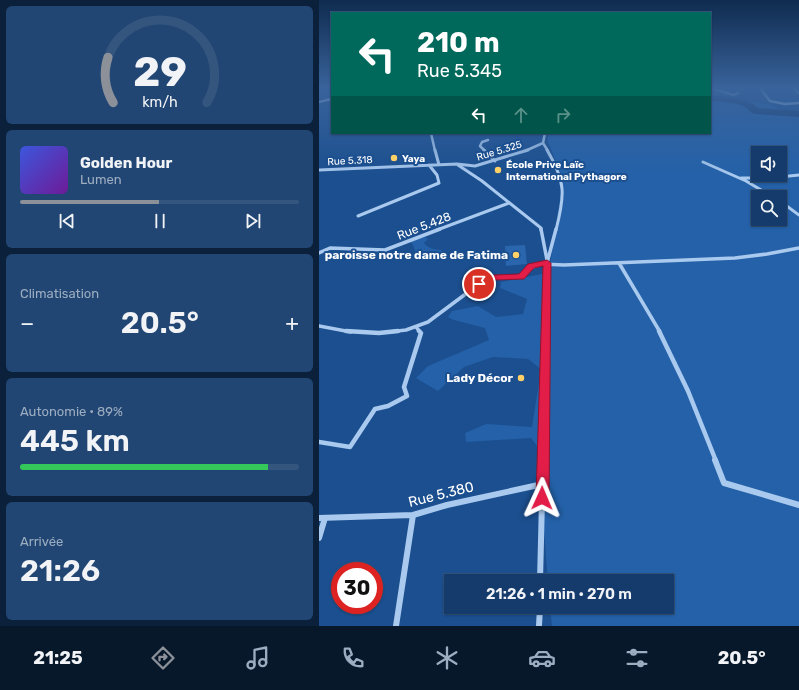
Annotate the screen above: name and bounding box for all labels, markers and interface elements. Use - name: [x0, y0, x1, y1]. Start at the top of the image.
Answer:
- text: 210 m: [417, 26, 500, 59]
- icon: left: [351, 28, 403, 80]
- text: 29: [133, 47, 186, 96]
- text: Rue 5.345: [417, 60, 502, 82]
- text: km/h: [142, 94, 177, 111]
- icon: left: [468, 104, 490, 126]
- icon: ahead: [510, 104, 532, 126]
- icon: right: [552, 104, 574, 126]
- street label: Rue 5.325: [475, 138, 523, 164]
- map controls: [751, 146, 787, 226]
- button: sound: [751, 146, 787, 182]
- marker: Yaya: [389, 153, 399, 163]
- place label: Yaya: [402, 153, 425, 165]
- text: Golden Hour: [80, 154, 172, 172]
- street label: Rue 5.318: [327, 154, 373, 168]
- place label: École Prive Laïc International Pythagore: [506, 159, 627, 183]
- marker: École Prive Laïc International Pythagore: [493, 165, 503, 175]
- text: Lumen: [80, 172, 122, 187]
- button: search: [751, 190, 787, 226]
- street label: Rue 5.428: [395, 209, 453, 243]
- icon: previous: [56, 210, 78, 232]
- icon: pause: [149, 210, 171, 232]
- icon: next: [242, 210, 264, 232]
- place label: paroisse notre dame de Fatima: [325, 248, 508, 262]
- marker: paroisse notre dame de Fatima: [511, 250, 521, 260]
- pin: [462, 267, 496, 301]
- icon: arrive: [468, 273, 490, 295]
- text: Climatisation: [20, 286, 99, 301]
- text: 20.5°: [121, 305, 199, 341]
- text: −: [20, 310, 34, 337]
- text: +: [285, 310, 299, 337]
- place label: Lady Décor: [446, 371, 514, 385]
- marker: Lady Décor: [516, 373, 526, 383]
- text: Autonomie · 89%: [20, 404, 123, 419]
- text: 445 km: [20, 423, 130, 459]
- position arrow: [521, 477, 563, 519]
- street label: Rue 5.380: [407, 478, 476, 511]
- text: Arrivée: [20, 534, 63, 549]
- text: 21:26: [20, 553, 100, 589]
- speed limit sign: 30: [331, 562, 383, 614]
- text: 21:26 · 1 min · 270 m: [486, 585, 632, 603]
- icon: directions: [149, 644, 177, 672]
- icon: music: [244, 644, 272, 672]
- icon: phone: [339, 644, 367, 672]
- icon: climate: [433, 644, 461, 672]
- icon: car: [528, 644, 556, 672]
- icon: filters: [623, 644, 651, 672]
- text: 21:25: [33, 647, 83, 669]
- text: 20.5°: [718, 647, 766, 669]

